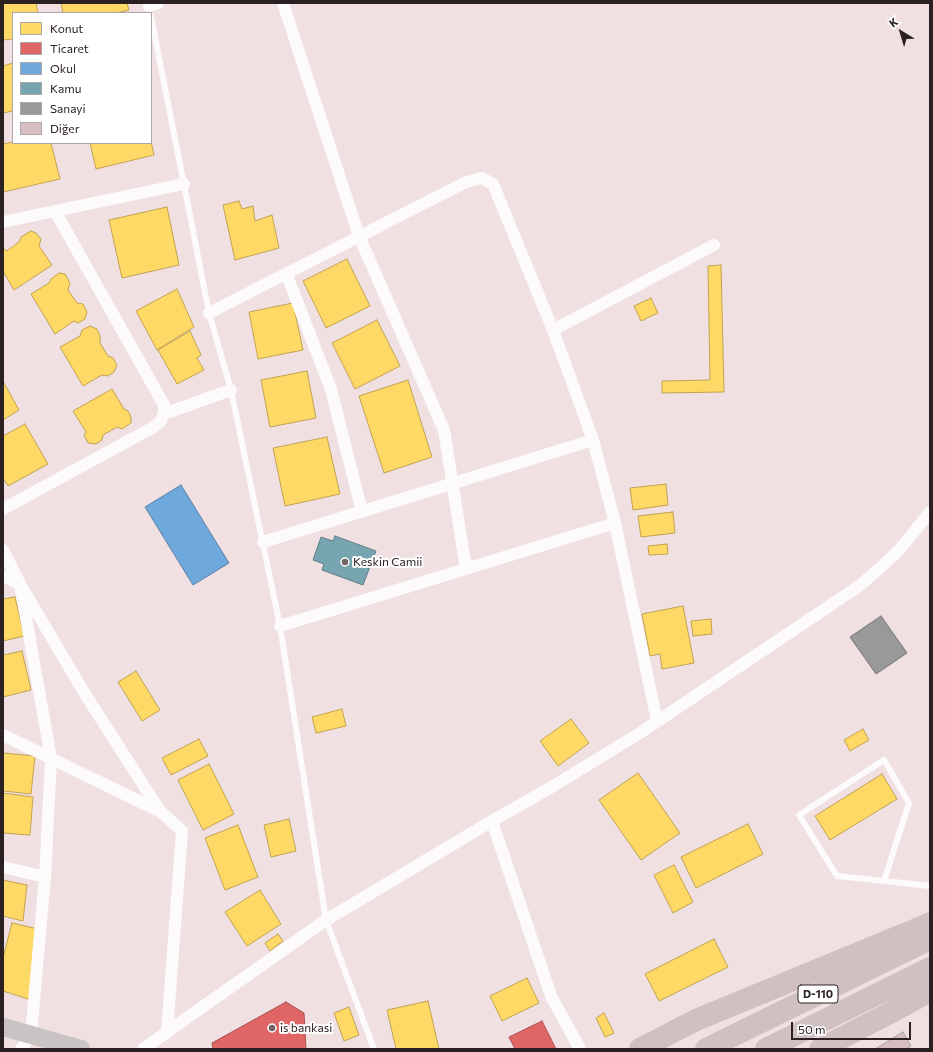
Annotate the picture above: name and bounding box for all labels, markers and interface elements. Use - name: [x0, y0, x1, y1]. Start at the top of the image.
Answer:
- legend: [12, 12, 152, 144]
- north arrow: [881, 12, 921, 52]
- text: K: [886, 15, 900, 30]
- text: Konut: [50, 21, 83, 35]
- text: Ticaret: [50, 41, 89, 55]
- text: Okul: [50, 61, 76, 75]
- text: Kamu: [50, 81, 82, 95]
- text: Sanayi: [50, 101, 86, 115]
- text: Diğer: [50, 121, 79, 135]
- place label: Keskin Camii: [353, 555, 422, 569]
- marker: Keskin Camii: [340, 557, 350, 567]
- road number: D-110: [798, 985, 838, 1003]
- scale bar: [793, 1014, 913, 1040]
- place label: is bankasi: [280, 1021, 332, 1035]
- text: 50 m: [798, 1022, 826, 1036]
- marker: is bankasi: [267, 1023, 277, 1033]

